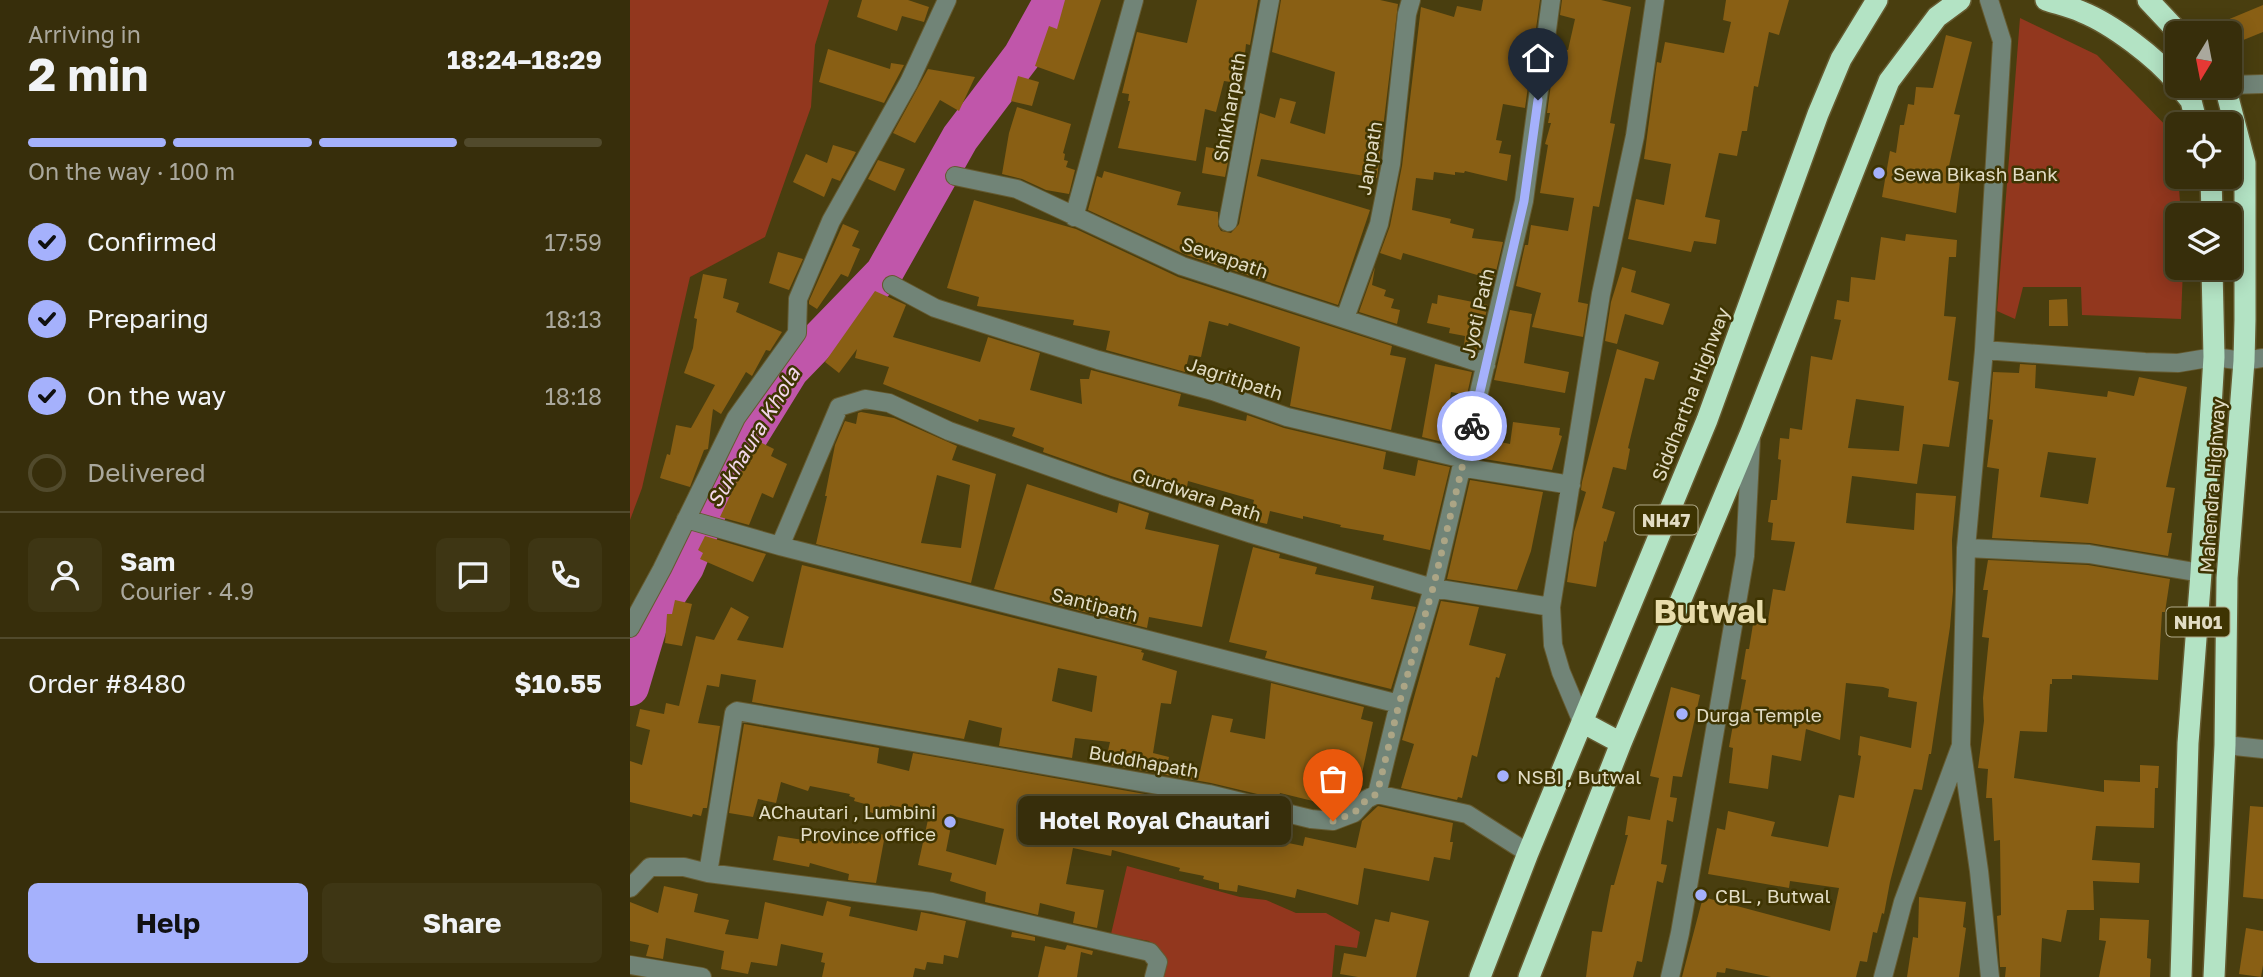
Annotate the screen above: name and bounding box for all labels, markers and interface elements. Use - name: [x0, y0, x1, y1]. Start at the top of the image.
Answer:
- text: Arriving in: [28, 20, 141, 48]
- north arrow: [2165, 21, 2242, 98]
- map controls: [2165, 21, 2242, 280]
- pin: [1508, 28, 1568, 100]
- icon: home: [1519, 39, 1557, 77]
- text: 18:24–18:29: [447, 44, 602, 75]
- text: 2 min: [28, 46, 148, 101]
- street label: Shikharpath: [1208, 50, 1250, 164]
- button: locate: [2165, 112, 2242, 189]
- street label: Janpath: [1352, 119, 1386, 197]
- text: On the way · 100 m: [28, 157, 235, 185]
- place label: Sewa Bikash Bank: [1893, 162, 2058, 185]
- marker: Sewa Bikash Bank: [1871, 165, 1887, 181]
- button: layers: [2165, 203, 2242, 280]
- icon: check: [28, 223, 66, 261]
- text: Confirmed: [87, 226, 217, 257]
- text: 17:59: [545, 228, 602, 256]
- street label: Sewapath: [1179, 231, 1271, 283]
- street label: Jyoti Path: [1455, 266, 1499, 360]
- icon: check: [28, 300, 66, 338]
- text: Preparing: [87, 303, 209, 334]
- street label: Siddhartha Highway: [1646, 304, 1734, 484]
- text: 18:13: [545, 305, 602, 333]
- street label: Jagritipath: [1184, 352, 1286, 404]
- water label: Sukhaura Khola: [701, 361, 806, 512]
- icon: check: [28, 377, 66, 415]
- text: On the way: [87, 380, 226, 411]
- text: 18:18: [545, 382, 602, 410]
- courier: [1437, 391, 1507, 461]
- street label: Mahendra Highway: [2194, 398, 2230, 574]
- icon: bike: [1453, 407, 1491, 445]
- text: Delivered: [87, 457, 206, 488]
- street label: Gurdwara Path: [1130, 462, 1264, 526]
- road number: NH47: [1634, 506, 1698, 534]
- button: person: [28, 538, 102, 612]
- button: chat: [436, 538, 510, 612]
- button: phone: [528, 538, 602, 612]
- text: Sam: [120, 546, 175, 577]
- text: Courier · 4.9: [120, 577, 254, 605]
- street label: Santipath: [1049, 582, 1141, 626]
- district label: Butwal: [1653, 591, 1767, 630]
- road number: NH01: [2166, 608, 2230, 636]
- text: Order #8480: [28, 668, 186, 699]
- text: $10.55: [514, 668, 602, 699]
- place label: Durga Temple: [1696, 703, 1822, 726]
- marker: Durga Temple: [1674, 706, 1690, 722]
- street label: Buddhapath: [1087, 740, 1201, 782]
- pin: [1303, 749, 1363, 821]
- icon: bag: [1314, 760, 1352, 798]
- place label: NSBI , Butwal: [1517, 765, 1641, 788]
- marker: NSBI , Butwal: [1495, 768, 1511, 784]
- callout: Hotel Royal Chautari: [1018, 796, 1291, 846]
- place label: AChautari , Lumbini Province office: [758, 800, 936, 845]
- text: Hotel Royal Chautari: [1039, 806, 1270, 834]
- marker: AChautari , Lumbini Province office: [942, 814, 958, 830]
- button: Help: [28, 883, 308, 963]
- button: Share: [322, 883, 602, 963]
- place label: CBL , Butwal: [1715, 884, 1831, 907]
- marker: CBL , Butwal: [1693, 887, 1709, 903]

